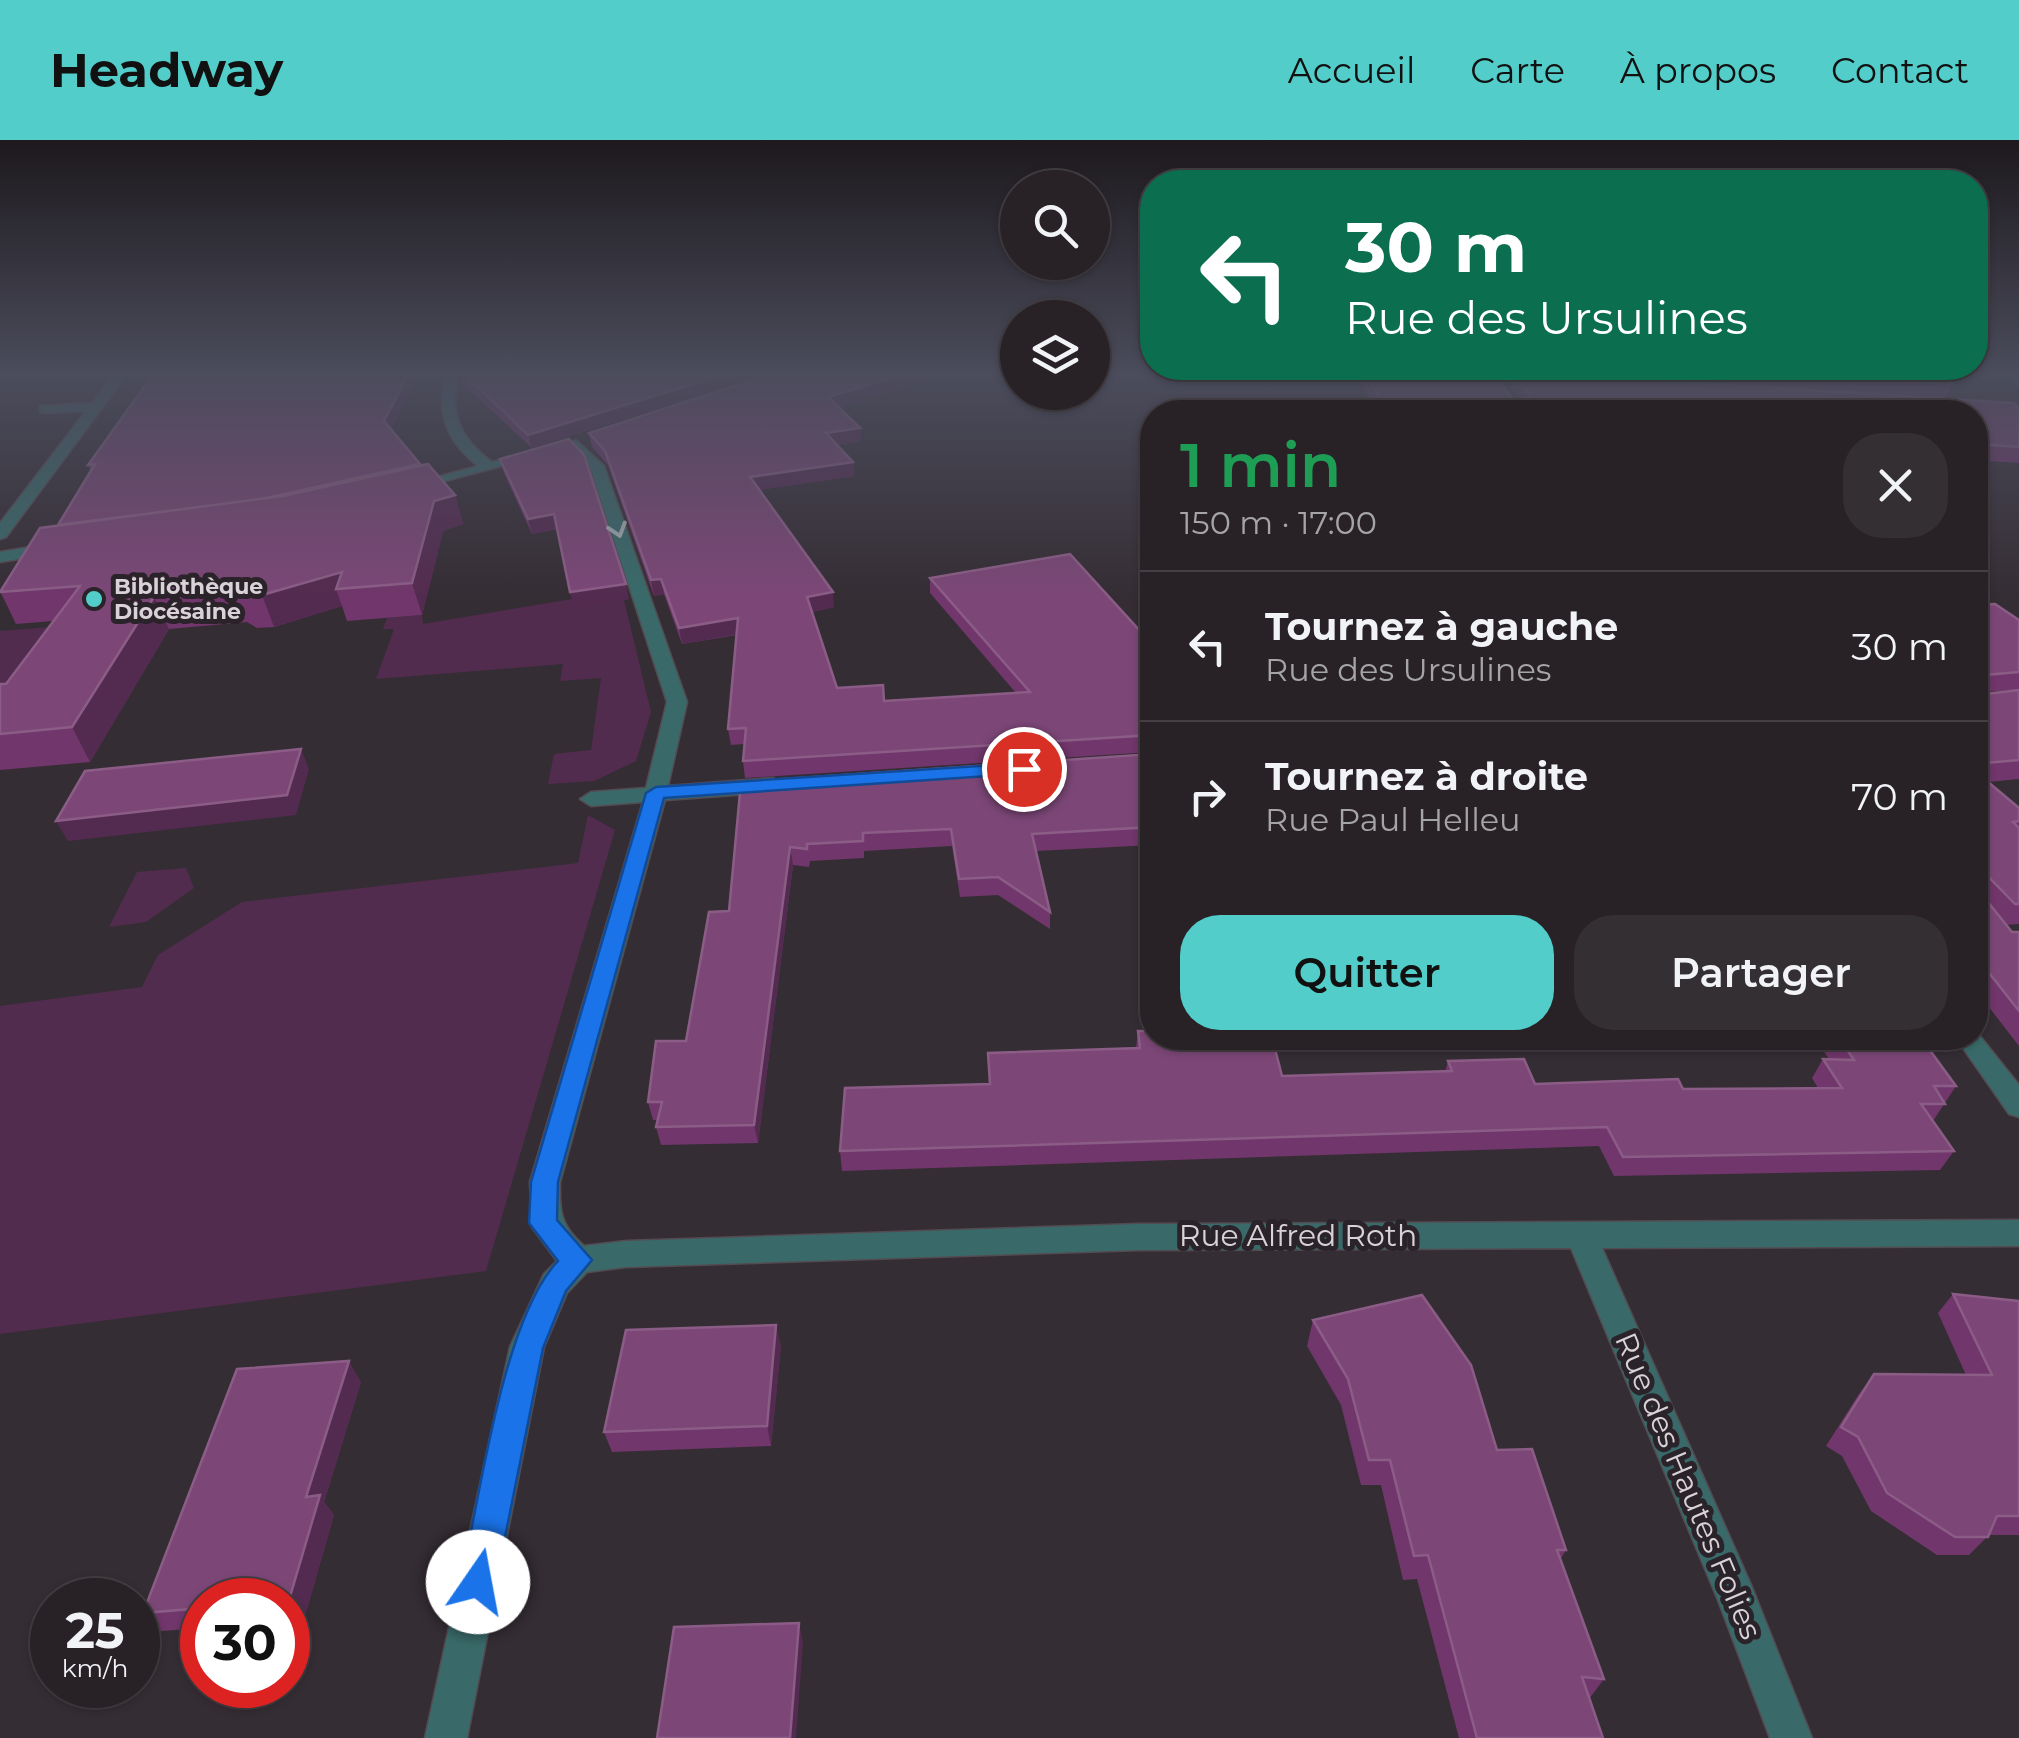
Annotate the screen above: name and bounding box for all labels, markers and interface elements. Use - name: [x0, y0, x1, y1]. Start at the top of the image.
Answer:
- text: Headway: [50, 41, 283, 99]
- text: Accueil: [1288, 49, 1415, 92]
- text: Carte: [1470, 49, 1565, 92]
- text: À propos: [1620, 49, 1776, 92]
- text: Contact: [1831, 49, 1969, 92]
- map controls: [1000, 170, 1110, 410]
- button: search: [1000, 170, 1110, 280]
- text: 30 m: [1345, 204, 1527, 290]
- icon: left: [1180, 210, 1310, 340]
- text: Rue des Ursulines: [1345, 290, 1748, 345]
- button: layers: [1000, 300, 1110, 410]
- text: 1 min: [1180, 429, 1341, 502]
- button: close: [1843, 433, 1948, 538]
- text: 150 m · 17:00: [1180, 503, 1377, 542]
- one-way arrow: [607, 520, 627, 537]
- place label: Bibliothèque Diocésaine: [114, 573, 263, 625]
- marker: Bibliothèque Diocésaine: [83, 588, 105, 610]
- text: Tournez à gauche: [1265, 603, 1618, 650]
- icon: left: [1180, 619, 1235, 674]
- text: 30 m: [1851, 623, 1948, 670]
- text: Rue des Ursulines: [1265, 650, 1551, 689]
- pin: [982, 727, 1067, 812]
- icon: arrive: [997, 742, 1052, 797]
- text: Tournez à droite: [1265, 753, 1588, 800]
- icon: right: [1180, 769, 1235, 824]
- text: 70 m: [1851, 773, 1948, 820]
- text: Rue Paul Helleu: [1265, 800, 1521, 839]
- button: Quitter: [1180, 915, 1554, 1030]
- button: Partager: [1574, 915, 1948, 1030]
- street label: Rue Alfred Roth: [1179, 1217, 1417, 1254]
- street label: Rue des Hautes Folies: [1607, 1327, 1770, 1645]
- position arrow: [426, 1530, 530, 1634]
- speed limit sign: 30: [180, 1578, 310, 1708]
- text: 25: [65, 1600, 125, 1661]
- text: km/h: [62, 1653, 128, 1683]

